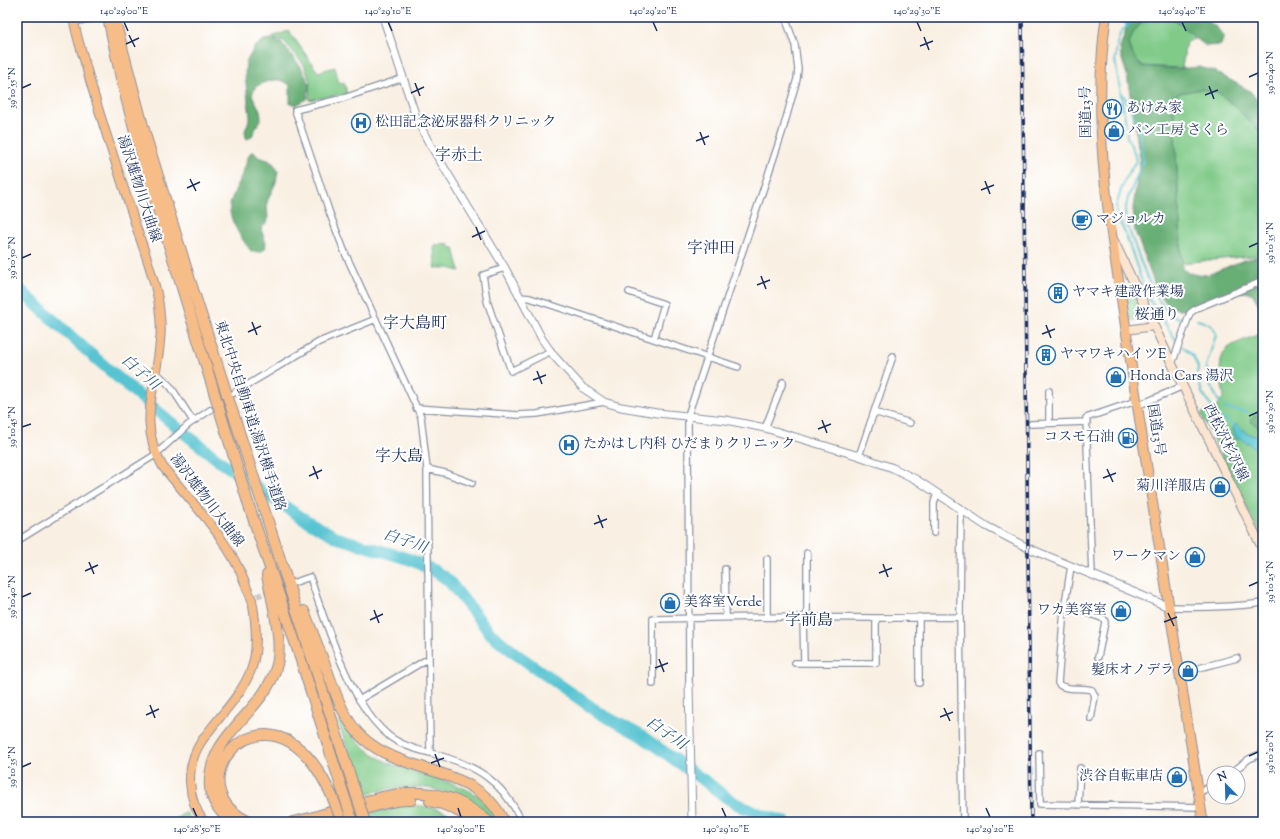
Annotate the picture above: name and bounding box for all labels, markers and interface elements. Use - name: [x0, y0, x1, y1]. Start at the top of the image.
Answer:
- text: 140°29'00"E: [100, 4, 148, 19]
- text: 140°29'10"E: [365, 4, 411, 19]
- text: 140°29'20"E: [629, 4, 677, 19]
- text: 140°29'30"E: [893, 4, 941, 19]
- text: 140°29'40"E: [1158, 4, 1206, 19]
- text: 39°10'40"N: [1263, 51, 1278, 95]
- text: 39°10'55"N: [5, 67, 20, 109]
- street label: 国道13号: [1077, 86, 1097, 138]
- restaurant icon: あけみ家: [1101, 98, 1123, 120]
- place label: あけみ家: [1126, 99, 1182, 119]
- hospital icon: 松田記念泌尿器科クリニック: [350, 112, 372, 134]
- place label: 松田記念泌尿器科クリニック: [375, 113, 556, 133]
- shop icon: パン工房 さくら: [1103, 120, 1125, 142]
- place label: パン工房 さくら: [1128, 121, 1229, 141]
- street label: 湯沢雄物川大曲線: [111, 133, 165, 245]
- district label: 字赤土: [435, 145, 483, 168]
- cafe icon: マジョルカ: [1071, 209, 1093, 231]
- place label: マジョルカ: [1096, 210, 1166, 230]
- text: 39°10'35"N: [1263, 222, 1278, 264]
- text: 39°10'50"N: [5, 237, 20, 279]
- district label: 字沖田: [687, 238, 735, 261]
- building icon: ヤマキ建設作業場: [1047, 282, 1069, 304]
- place label: ヤマキ建設作業場: [1072, 283, 1184, 303]
- district label: 桜通り: [1134, 305, 1180, 326]
- district label: 字大島町: [383, 313, 447, 336]
- street label: 東北中央自動車道;湯沢横手道路: [209, 318, 289, 514]
- building icon: ヤマワキハイツE: [1035, 344, 1057, 366]
- place label: ヤマワキハイツE: [1060, 345, 1167, 365]
- water label: 白子川: [116, 350, 165, 397]
- shop icon: Honda Cars 湯沢: [1105, 366, 1127, 388]
- place label: Honda Cars 湯沢: [1130, 367, 1233, 387]
- text: 39°10'30"N: [1263, 390, 1278, 434]
- street label: 西松沢杉沢線: [1198, 401, 1252, 485]
- street label: 国道13号: [1141, 403, 1169, 457]
- text: 39°10'45"N: [5, 406, 20, 448]
- fuel station icon: コスモ石油: [1117, 427, 1139, 449]
- place label: コスモ石油: [1044, 428, 1114, 448]
- hospital icon: たかはし内科 ひだまりクリニック: [558, 434, 580, 456]
- place label: たかはし内科 ひだまりクリニック: [583, 435, 795, 455]
- district label: 字大島: [375, 446, 423, 469]
- street label: 湯沢雄物川大曲線: [164, 450, 248, 552]
- shop icon: 菊川洋服店: [1209, 476, 1231, 498]
- place label: 菊川洋服店: [1136, 477, 1206, 497]
- water label: 白子川: [380, 525, 432, 560]
- shop icon: ワークマン: [1184, 546, 1206, 568]
- place label: ワークマン: [1111, 547, 1181, 567]
- text: 39°10'25"N: [1263, 561, 1278, 603]
- text: 39°10'40"N: [5, 575, 20, 619]
- shop icon: 美容室Verde: [659, 592, 681, 614]
- place label: 美容室Verde: [684, 593, 762, 613]
- shop icon: ワカ美容室: [1110, 600, 1132, 622]
- place label: ワカ美容室: [1037, 601, 1107, 621]
- district label: 字前島: [785, 610, 833, 633]
- shop icon: 髪床オノデラ: [1177, 660, 1199, 682]
- place label: 髪床オノデラ: [1091, 661, 1174, 681]
- water label: 白子川: [642, 712, 692, 757]
- text: 39°10'20"N: [1263, 730, 1278, 774]
- text: 39°10'35"N: [5, 746, 20, 788]
- north arrow: [1206, 765, 1246, 805]
- shop icon: 渋谷自転車店: [1166, 766, 1188, 788]
- place label: 渋谷自転車店: [1079, 767, 1163, 787]
- text: N: [1214, 768, 1230, 786]
- text: 140°28'50"E: [174, 822, 221, 837]
- text: 140°29'00"E: [437, 822, 485, 837]
- text: 140°29'10"E: [703, 822, 749, 837]
- text: 140°29'20"E: [966, 822, 1014, 837]

